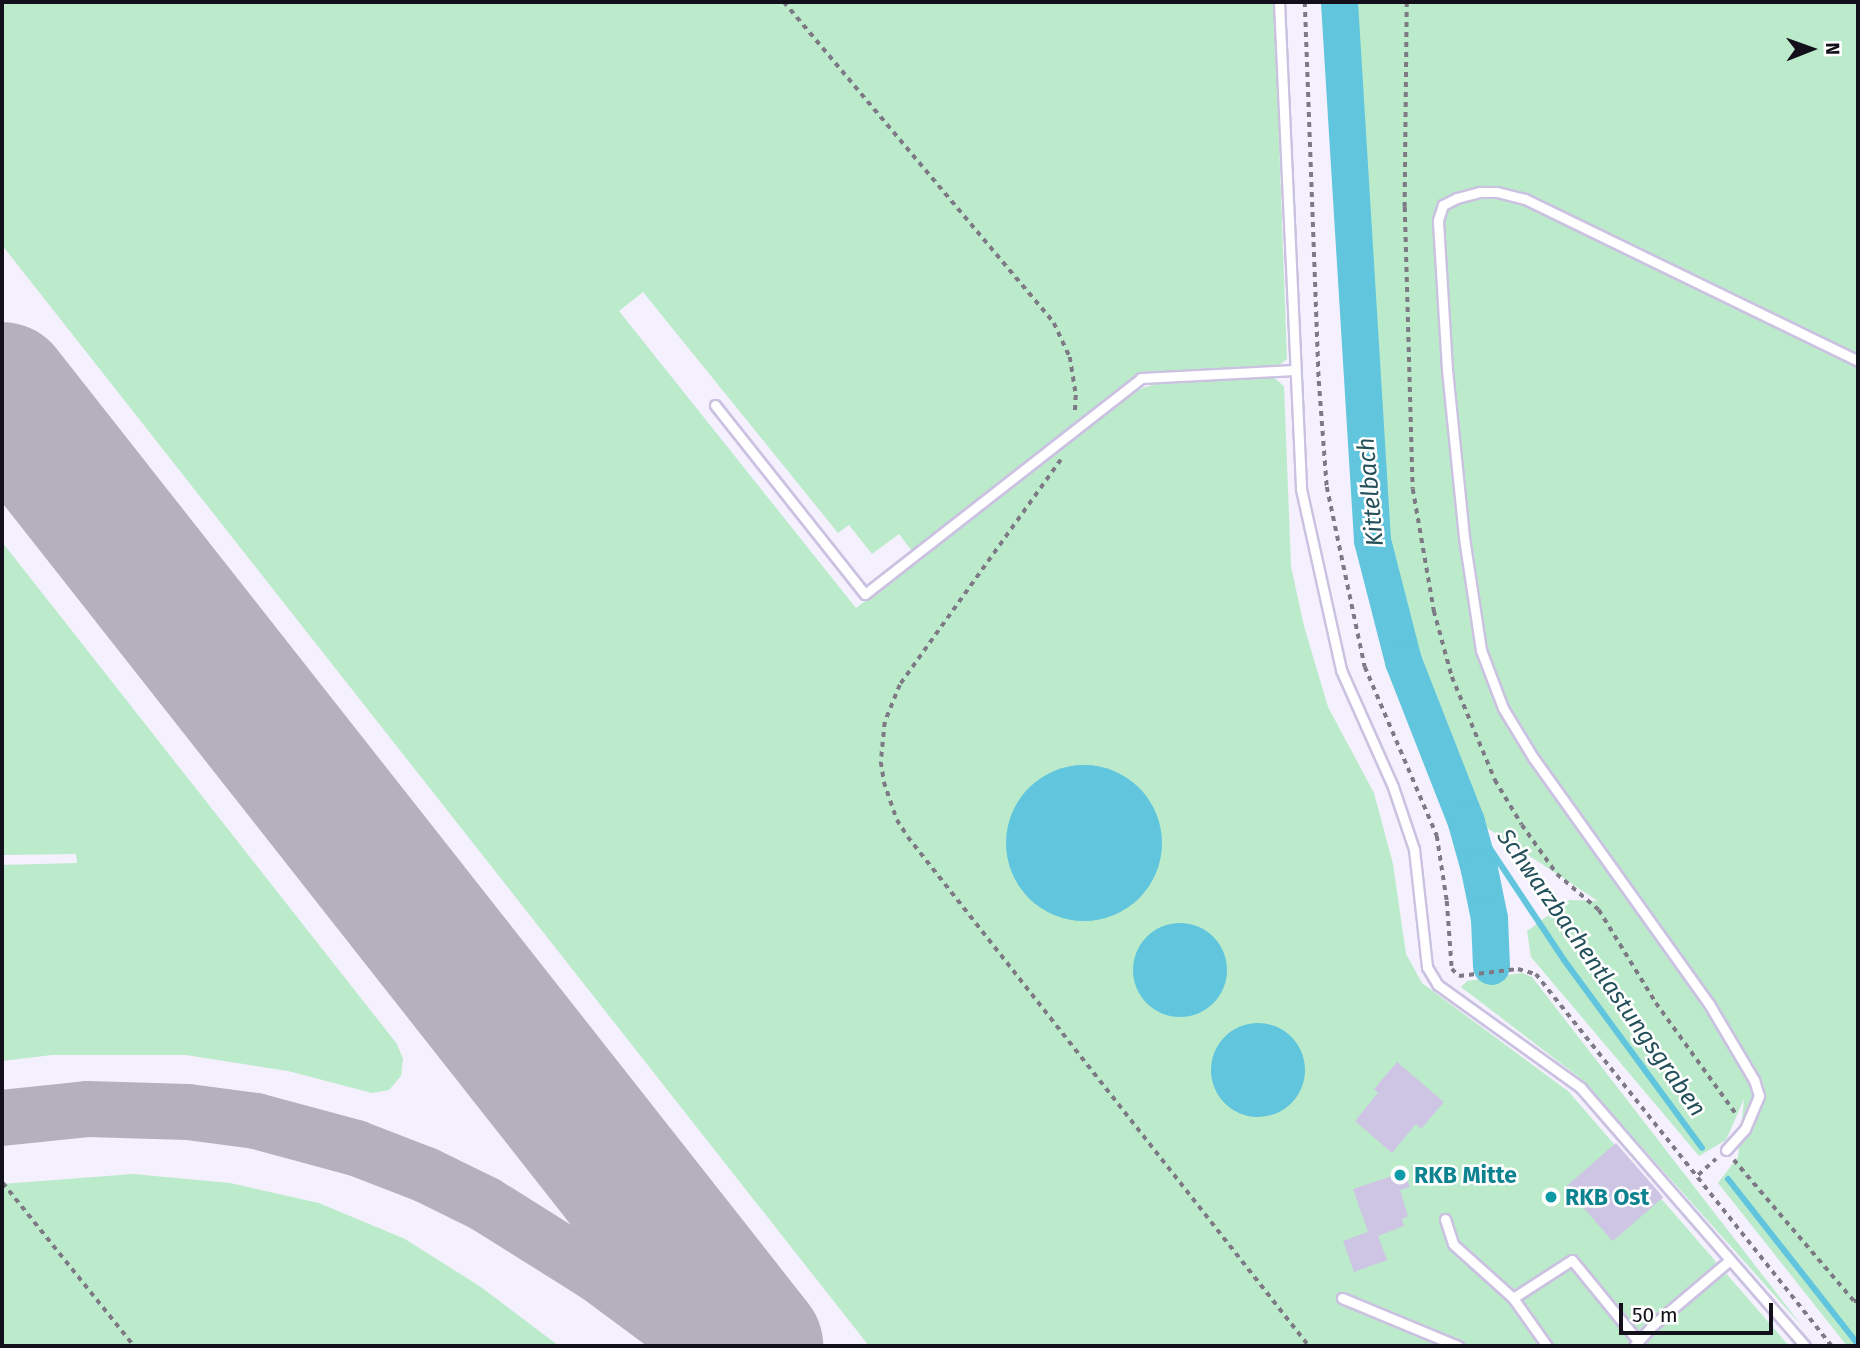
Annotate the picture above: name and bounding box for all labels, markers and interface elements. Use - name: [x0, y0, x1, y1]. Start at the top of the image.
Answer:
- north arrow: [1776, 14, 1846, 84]
- text: N: [1821, 42, 1844, 55]
- water label: Kittelbach: [1352, 436, 1390, 548]
- water label: Schwarzbachentlastungsgraben: [1490, 824, 1712, 1122]
- place label: RKB Mitte: [1414, 1161, 1517, 1189]
- marker: RKB Mitte: [1392, 1167, 1408, 1183]
- place label: RKB Ost: [1565, 1183, 1649, 1211]
- marker: RKB Ost: [1543, 1189, 1559, 1205]
- scale bar: [1622, 1288, 1776, 1332]
- text: 50 m: [1632, 1302, 1678, 1328]

